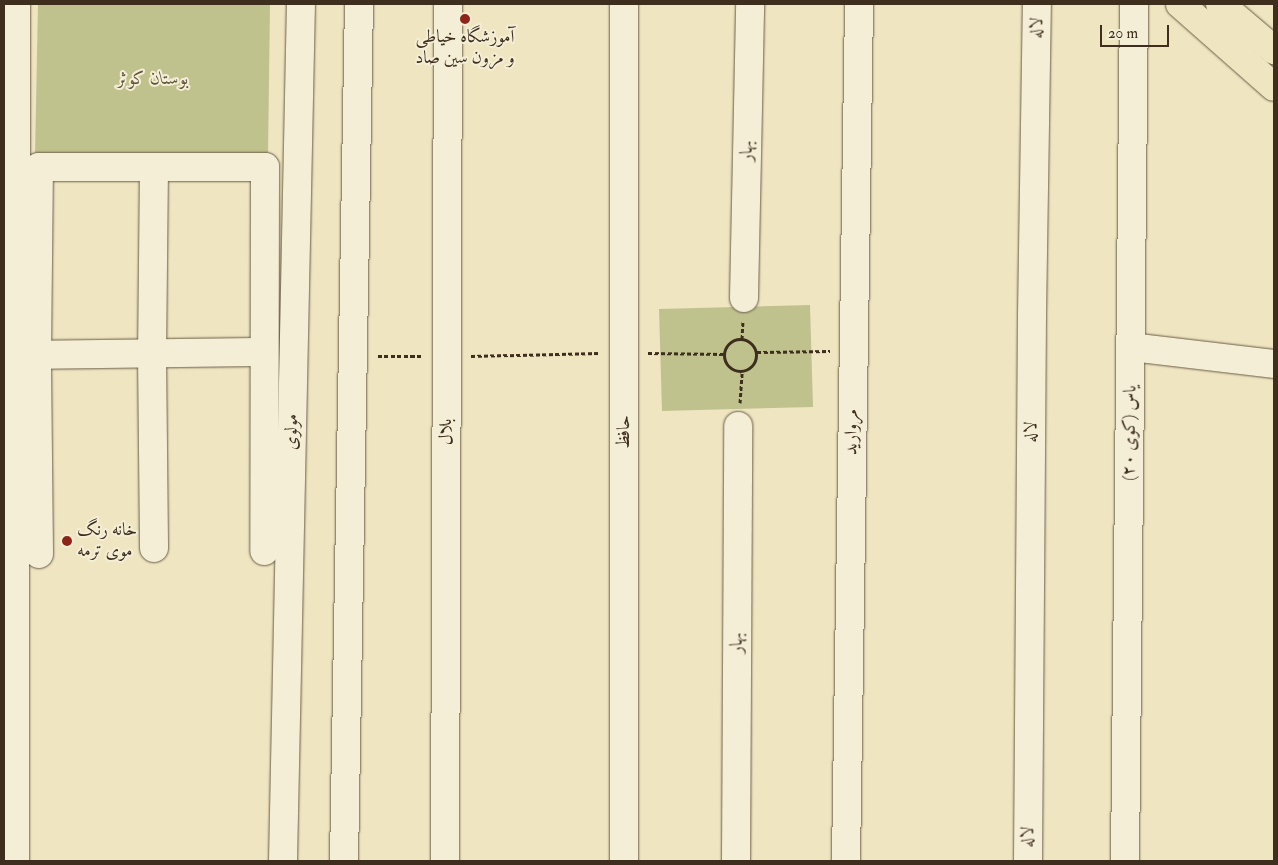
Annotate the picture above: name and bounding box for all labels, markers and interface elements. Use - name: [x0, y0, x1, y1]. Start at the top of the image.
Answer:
- marker: آموزشگاه خیاطی و مزون سین صاد: [459, 13, 471, 25]
- scale bar: [1103, 15, 1172, 47]
- street label: لاله: [1026, 17, 1048, 39]
- text: 20 m: [1108, 24, 1138, 43]
- place label: آموزشگاه خیاطی و مزون سین صاد: [415, 27, 515, 70]
- park label: بوستان کوثر: [117, 68, 189, 90]
- street label: بهار: [736, 140, 758, 162]
- street label: یاس (کوی ۲۰): [1118, 385, 1142, 481]
- street label: مروارید: [841, 409, 863, 455]
- street label: مولوی: [281, 414, 303, 450]
- street label: حافظ: [613, 415, 635, 449]
- street label: بلال: [435, 419, 457, 445]
- street label: لاله: [1020, 421, 1042, 443]
- place label: خانه رنگ موی ترمه: [77, 520, 137, 562]
- marker: خانه رنگ موی ترمه: [61, 535, 73, 547]
- street label: بهار: [726, 633, 748, 653]
- street label: لاله: [1017, 826, 1039, 848]

